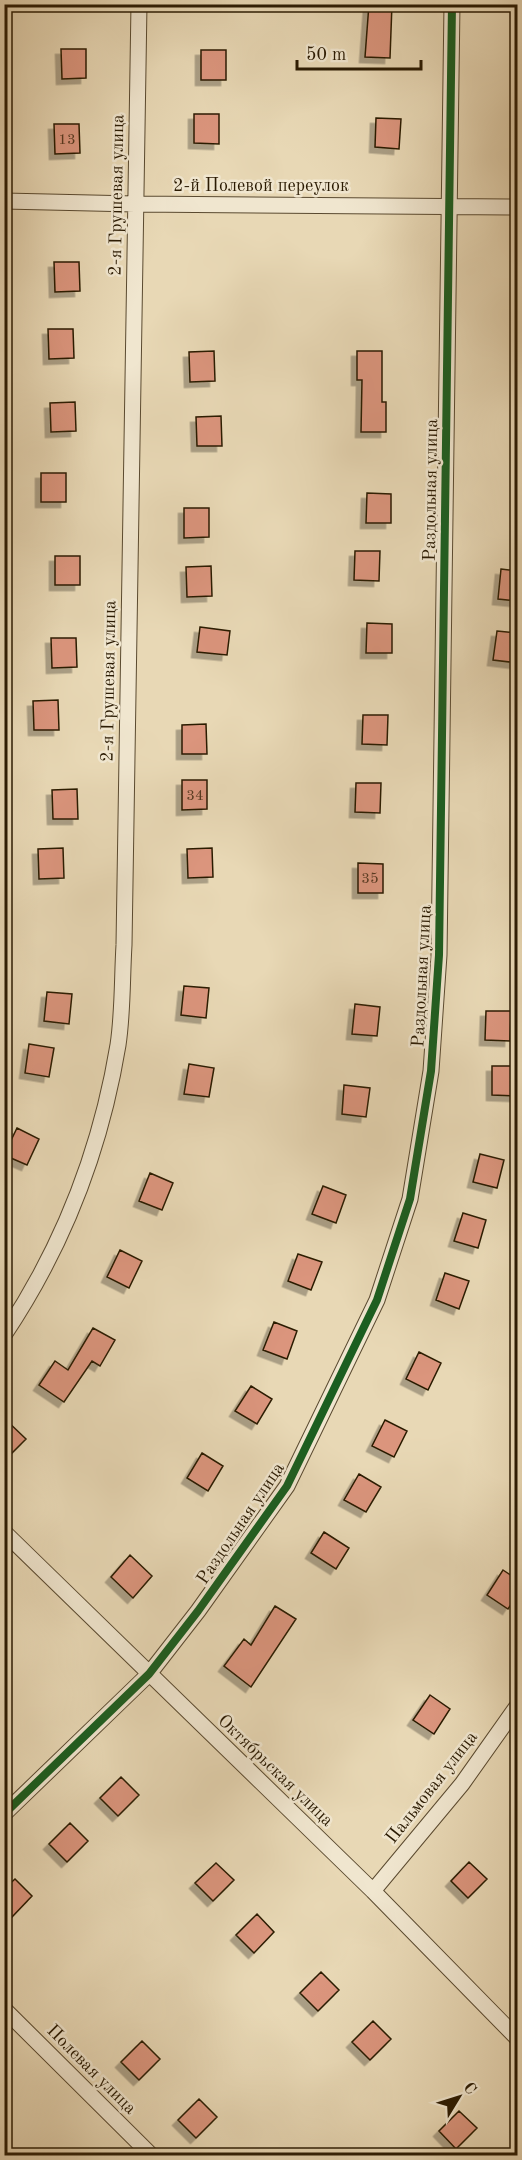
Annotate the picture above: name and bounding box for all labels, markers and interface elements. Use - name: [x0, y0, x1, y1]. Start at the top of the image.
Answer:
- scale bar: [297, 33, 422, 71]
- text: 50 m: [306, 46, 346, 64]
- street label: 2-я Грушевая улица: [107, 114, 127, 276]
- house number: 13: [58, 133, 76, 148]
- street label: 2-й Полевой переулок: [173, 177, 349, 195]
- street label: Раздольная улица: [421, 419, 441, 561]
- street label: 2-я Грушевая улица: [99, 600, 119, 762]
- house number: 34: [186, 789, 204, 804]
- house number: 35: [361, 872, 379, 887]
- street label: Раздольная улица: [409, 904, 435, 1048]
- street label: Раздольная улица: [194, 1459, 288, 1588]
- street label: Октябрьская улица: [214, 1711, 336, 1830]
- street label: Пальмовая улица: [383, 1728, 481, 1847]
- street label: Полевая улица: [43, 2021, 140, 2118]
- north arrow: [429, 2067, 489, 2127]
- text: С: [460, 2080, 479, 2098]

